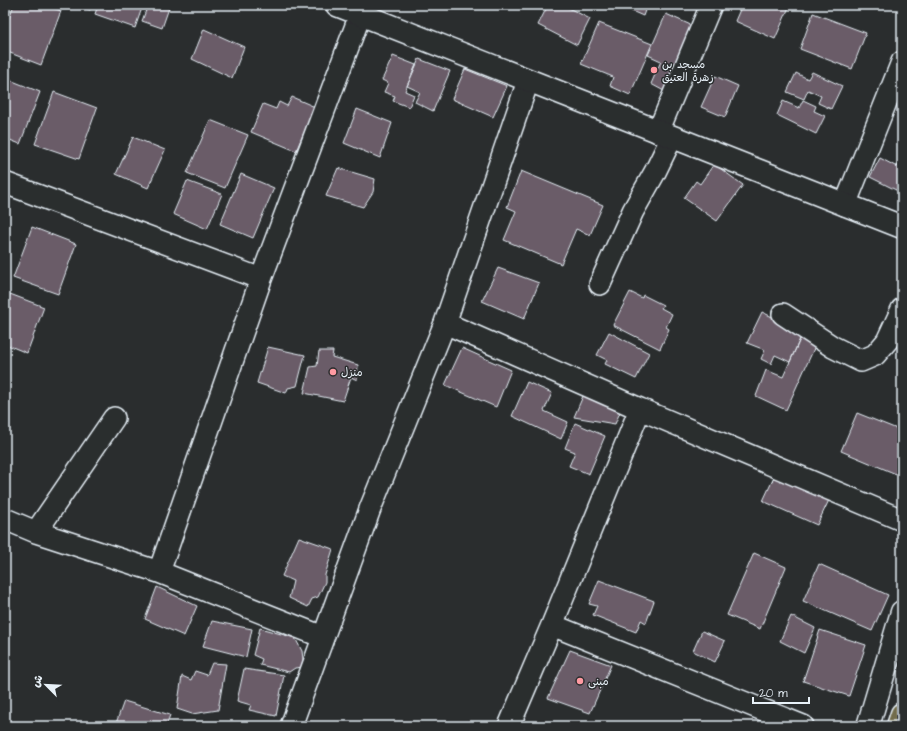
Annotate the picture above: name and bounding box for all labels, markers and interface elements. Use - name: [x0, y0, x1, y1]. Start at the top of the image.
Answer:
- place label: مسجد بن زهرة العتيق: [662, 57, 714, 85]
- marker: مسجد بن زهرة العتيق: [649, 65, 659, 75]
- place label: منزل: [341, 365, 363, 380]
- marker: منزل: [328, 367, 338, 377]
- north arrow: [26, 665, 66, 705]
- text: ش: [28, 673, 47, 690]
- place label: مبنى: [588, 674, 609, 689]
- marker: مبنى: [575, 676, 585, 686]
- scale bar: [753, 679, 809, 705]
- text: 20 m: [759, 685, 788, 702]

